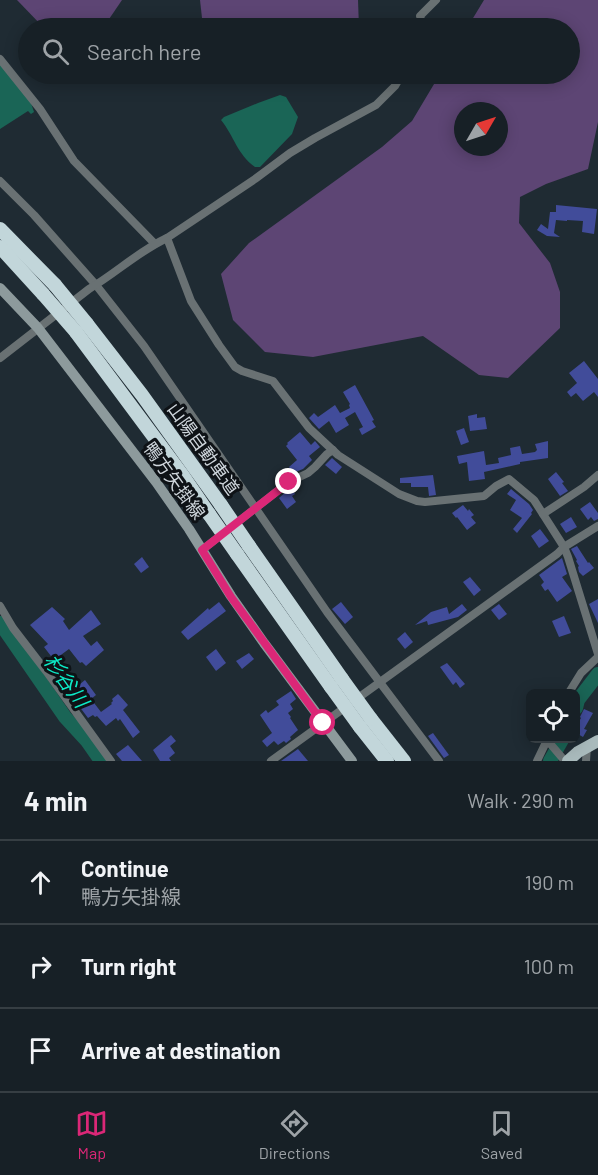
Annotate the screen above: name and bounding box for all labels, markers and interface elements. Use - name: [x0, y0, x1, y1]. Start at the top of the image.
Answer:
- search box: [18, 18, 580, 84]
- icon: search: [39, 35, 72, 68]
- text: Search here: [87, 38, 201, 64]
- north arrow: [454, 102, 508, 156]
- street label: 山陽自動車道: [163, 398, 244, 499]
- street label: 鴨方矢掛線: [139, 438, 210, 523]
- route end: [275, 468, 301, 494]
- water label: 杉谷川: [39, 649, 95, 713]
- map controls: [526, 689, 580, 743]
- button: locate: [526, 689, 580, 743]
- route start: [309, 709, 335, 735]
- text: 4 min: [24, 785, 88, 816]
- text: Walk · 290 m: [467, 788, 574, 812]
- text: Continue: [81, 855, 169, 881]
- icon: ahead: [24, 866, 57, 899]
- text: 190 m: [525, 870, 574, 894]
- text: 鴨方矢掛線: [81, 884, 181, 908]
- icon: right: [24, 950, 57, 983]
- text: Turn right: [81, 953, 176, 979]
- text: 100 m: [524, 954, 574, 978]
- icon: arrive: [24, 1034, 57, 1067]
- text: Arrive at destination: [81, 1037, 280, 1063]
- tab: Map: [75, 1107, 108, 1162]
- tab: Directions: [259, 1107, 330, 1162]
- tab: Saved: [481, 1107, 523, 1162]

